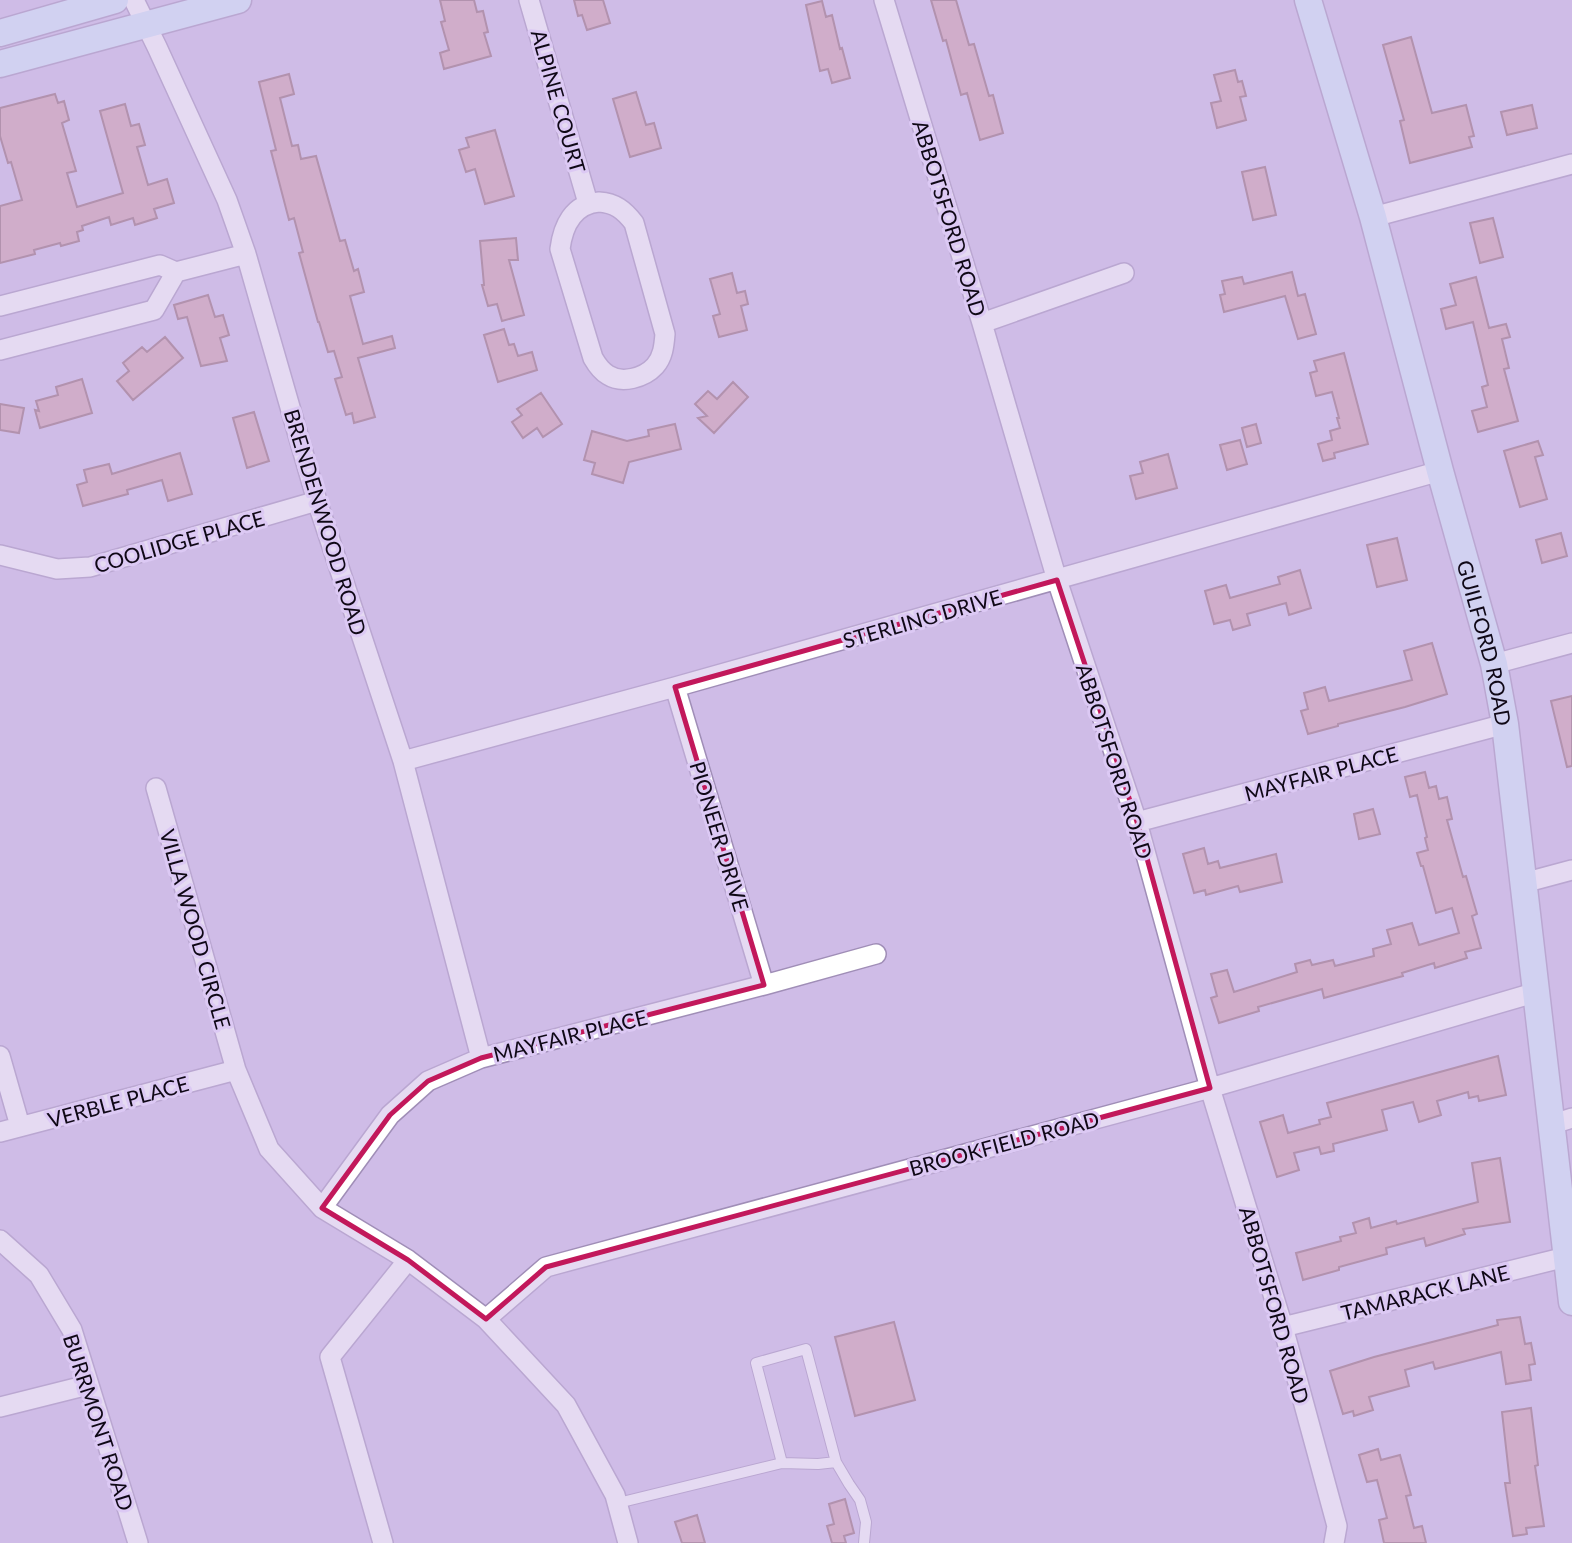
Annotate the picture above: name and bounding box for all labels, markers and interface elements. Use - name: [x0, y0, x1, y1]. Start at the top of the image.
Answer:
- street label: ALPINE COURT: [527, 26, 592, 176]
- street label: ABBOTSFORD ROAD: [908, 117, 992, 319]
- street label: BRENDENWOOD ROAD: [280, 406, 372, 638]
- street label: COOLIDGE PLACE: [91, 505, 267, 577]
- street label: GUILFORD ROAD: [1453, 557, 1518, 728]
- street label: STERLING DRIVE: [840, 583, 1004, 653]
- street label: ABBOTSFORD ROAD: [1072, 660, 1158, 862]
- street label: MAYFAIR PLACE: [1241, 740, 1401, 806]
- street label: PIONEER DRIVE: [685, 758, 755, 914]
- street label: VILLA WOOD CIRCLE: [156, 826, 236, 1032]
- street label: MAYFAIR PLACE: [490, 1004, 650, 1066]
- street label: VERBLE PLACE: [45, 1070, 191, 1132]
- street label: BROOKFIELD ROAD: [906, 1106, 1102, 1180]
- street label: ABBOTSFORD ROAD: [1235, 1204, 1315, 1406]
- street label: TAMARACK LANE: [1338, 1259, 1512, 1325]
- street label: BURRMONT ROAD: [59, 1330, 139, 1514]

